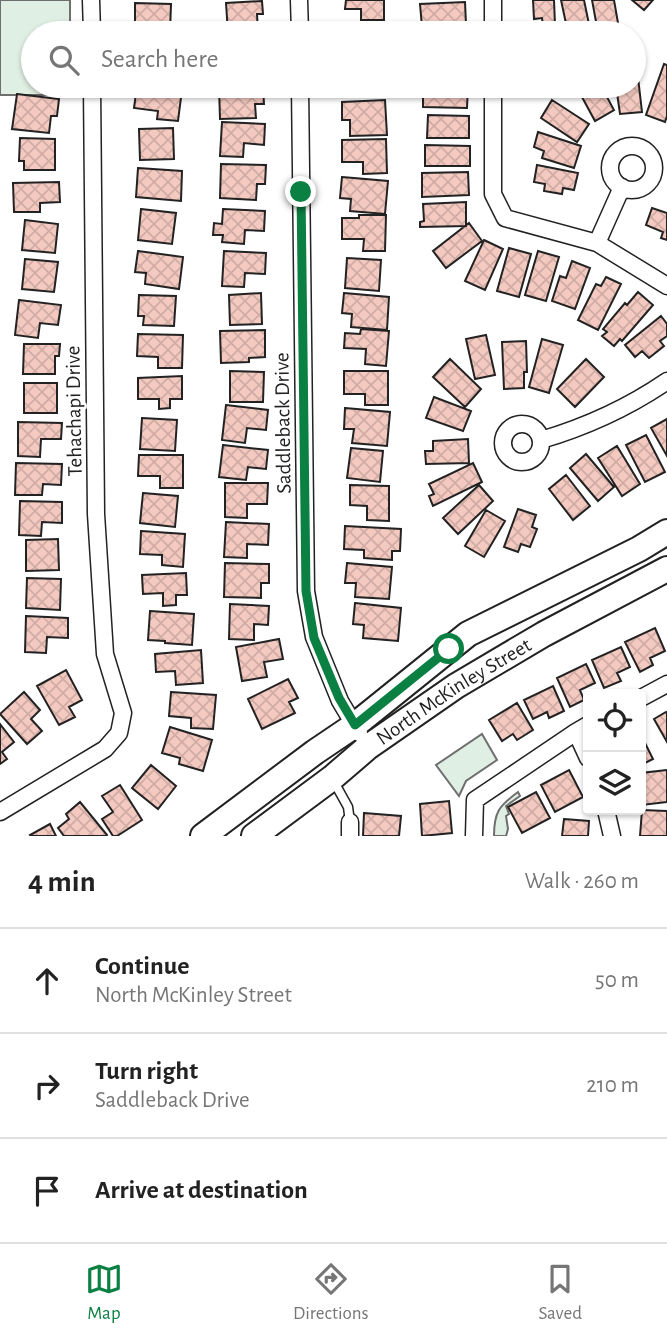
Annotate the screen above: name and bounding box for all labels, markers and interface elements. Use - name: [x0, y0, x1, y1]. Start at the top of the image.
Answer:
- search box: [21, 21, 646, 98]
- icon: search: [45, 41, 83, 79]
- text: Search here: [101, 46, 219, 72]
- route end: [285, 176, 316, 207]
- street label: Tehachapi Drive: [62, 345, 86, 477]
- street label: Saddleback Drive: [271, 352, 295, 494]
- route start: [433, 633, 464, 664]
- street label: North McKinley Street: [372, 634, 535, 749]
- map controls: [583, 689, 646, 815]
- button: locate: [583, 689, 646, 752]
- button: layers: [583, 752, 646, 815]
- text: 4 min: [28, 867, 96, 897]
- text: Walk · 260 m: [524, 870, 639, 893]
- text: Continue: [95, 953, 190, 979]
- icon: ahead: [28, 962, 66, 1000]
- text: 50 m: [595, 969, 639, 992]
- text: North McKinley Street: [95, 984, 292, 1007]
- text: Turn right: [95, 1058, 198, 1084]
- icon: right: [28, 1067, 66, 1105]
- text: 210 m: [586, 1074, 639, 1097]
- text: Saddleback Drive: [95, 1089, 250, 1112]
- icon: arrive: [28, 1172, 66, 1210]
- text: Arrive at destination: [95, 1177, 308, 1203]
- tab: Map: [85, 1260, 123, 1325]
- tab: Directions: [293, 1260, 369, 1325]
- tab: Saved: [539, 1260, 582, 1325]

